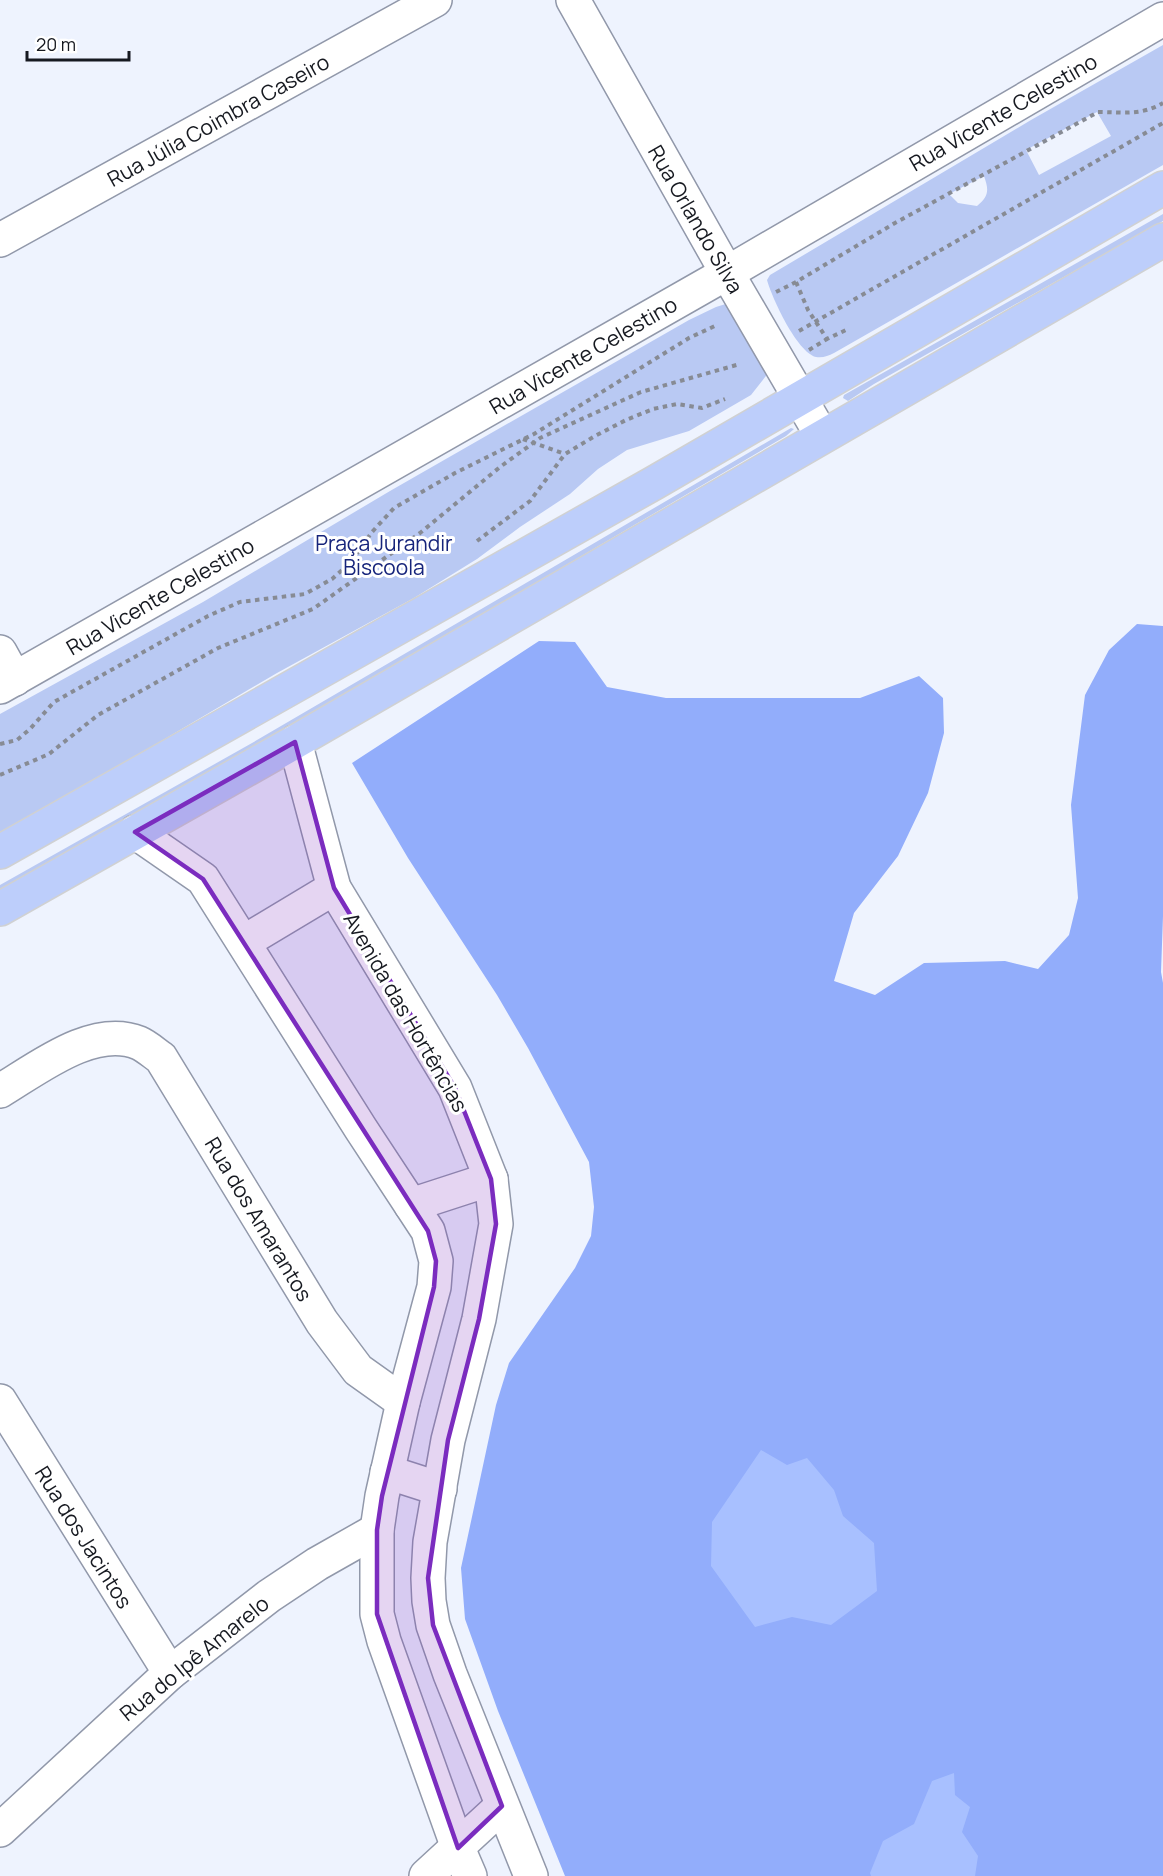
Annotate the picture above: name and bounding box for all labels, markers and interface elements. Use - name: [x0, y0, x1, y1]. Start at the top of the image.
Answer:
- scale bar: [27, 24, 129, 62]
- text: 20 m: [36, 32, 76, 56]
- street label: Rua Júlia Coimbra Caseiro: [102, 47, 334, 193]
- street label: Rua Vicente Celestino: [904, 47, 1102, 177]
- street label: Rua Orlando Silva: [642, 140, 750, 298]
- street label: Rua Vicente Celestino: [484, 290, 682, 420]
- park label: Praça Jurandir Biscoola: [315, 529, 453, 581]
- street label: Rua Vicente Celestino: [61, 531, 259, 661]
- street label: Avenida das Hortências: [337, 907, 475, 1117]
- street label: Rua dos Amarantos: [199, 1132, 319, 1306]
- street label: Rua dos Jacintos: [29, 1460, 139, 1614]
- street label: Rua do Ipê Amarelo: [114, 1589, 274, 1727]

